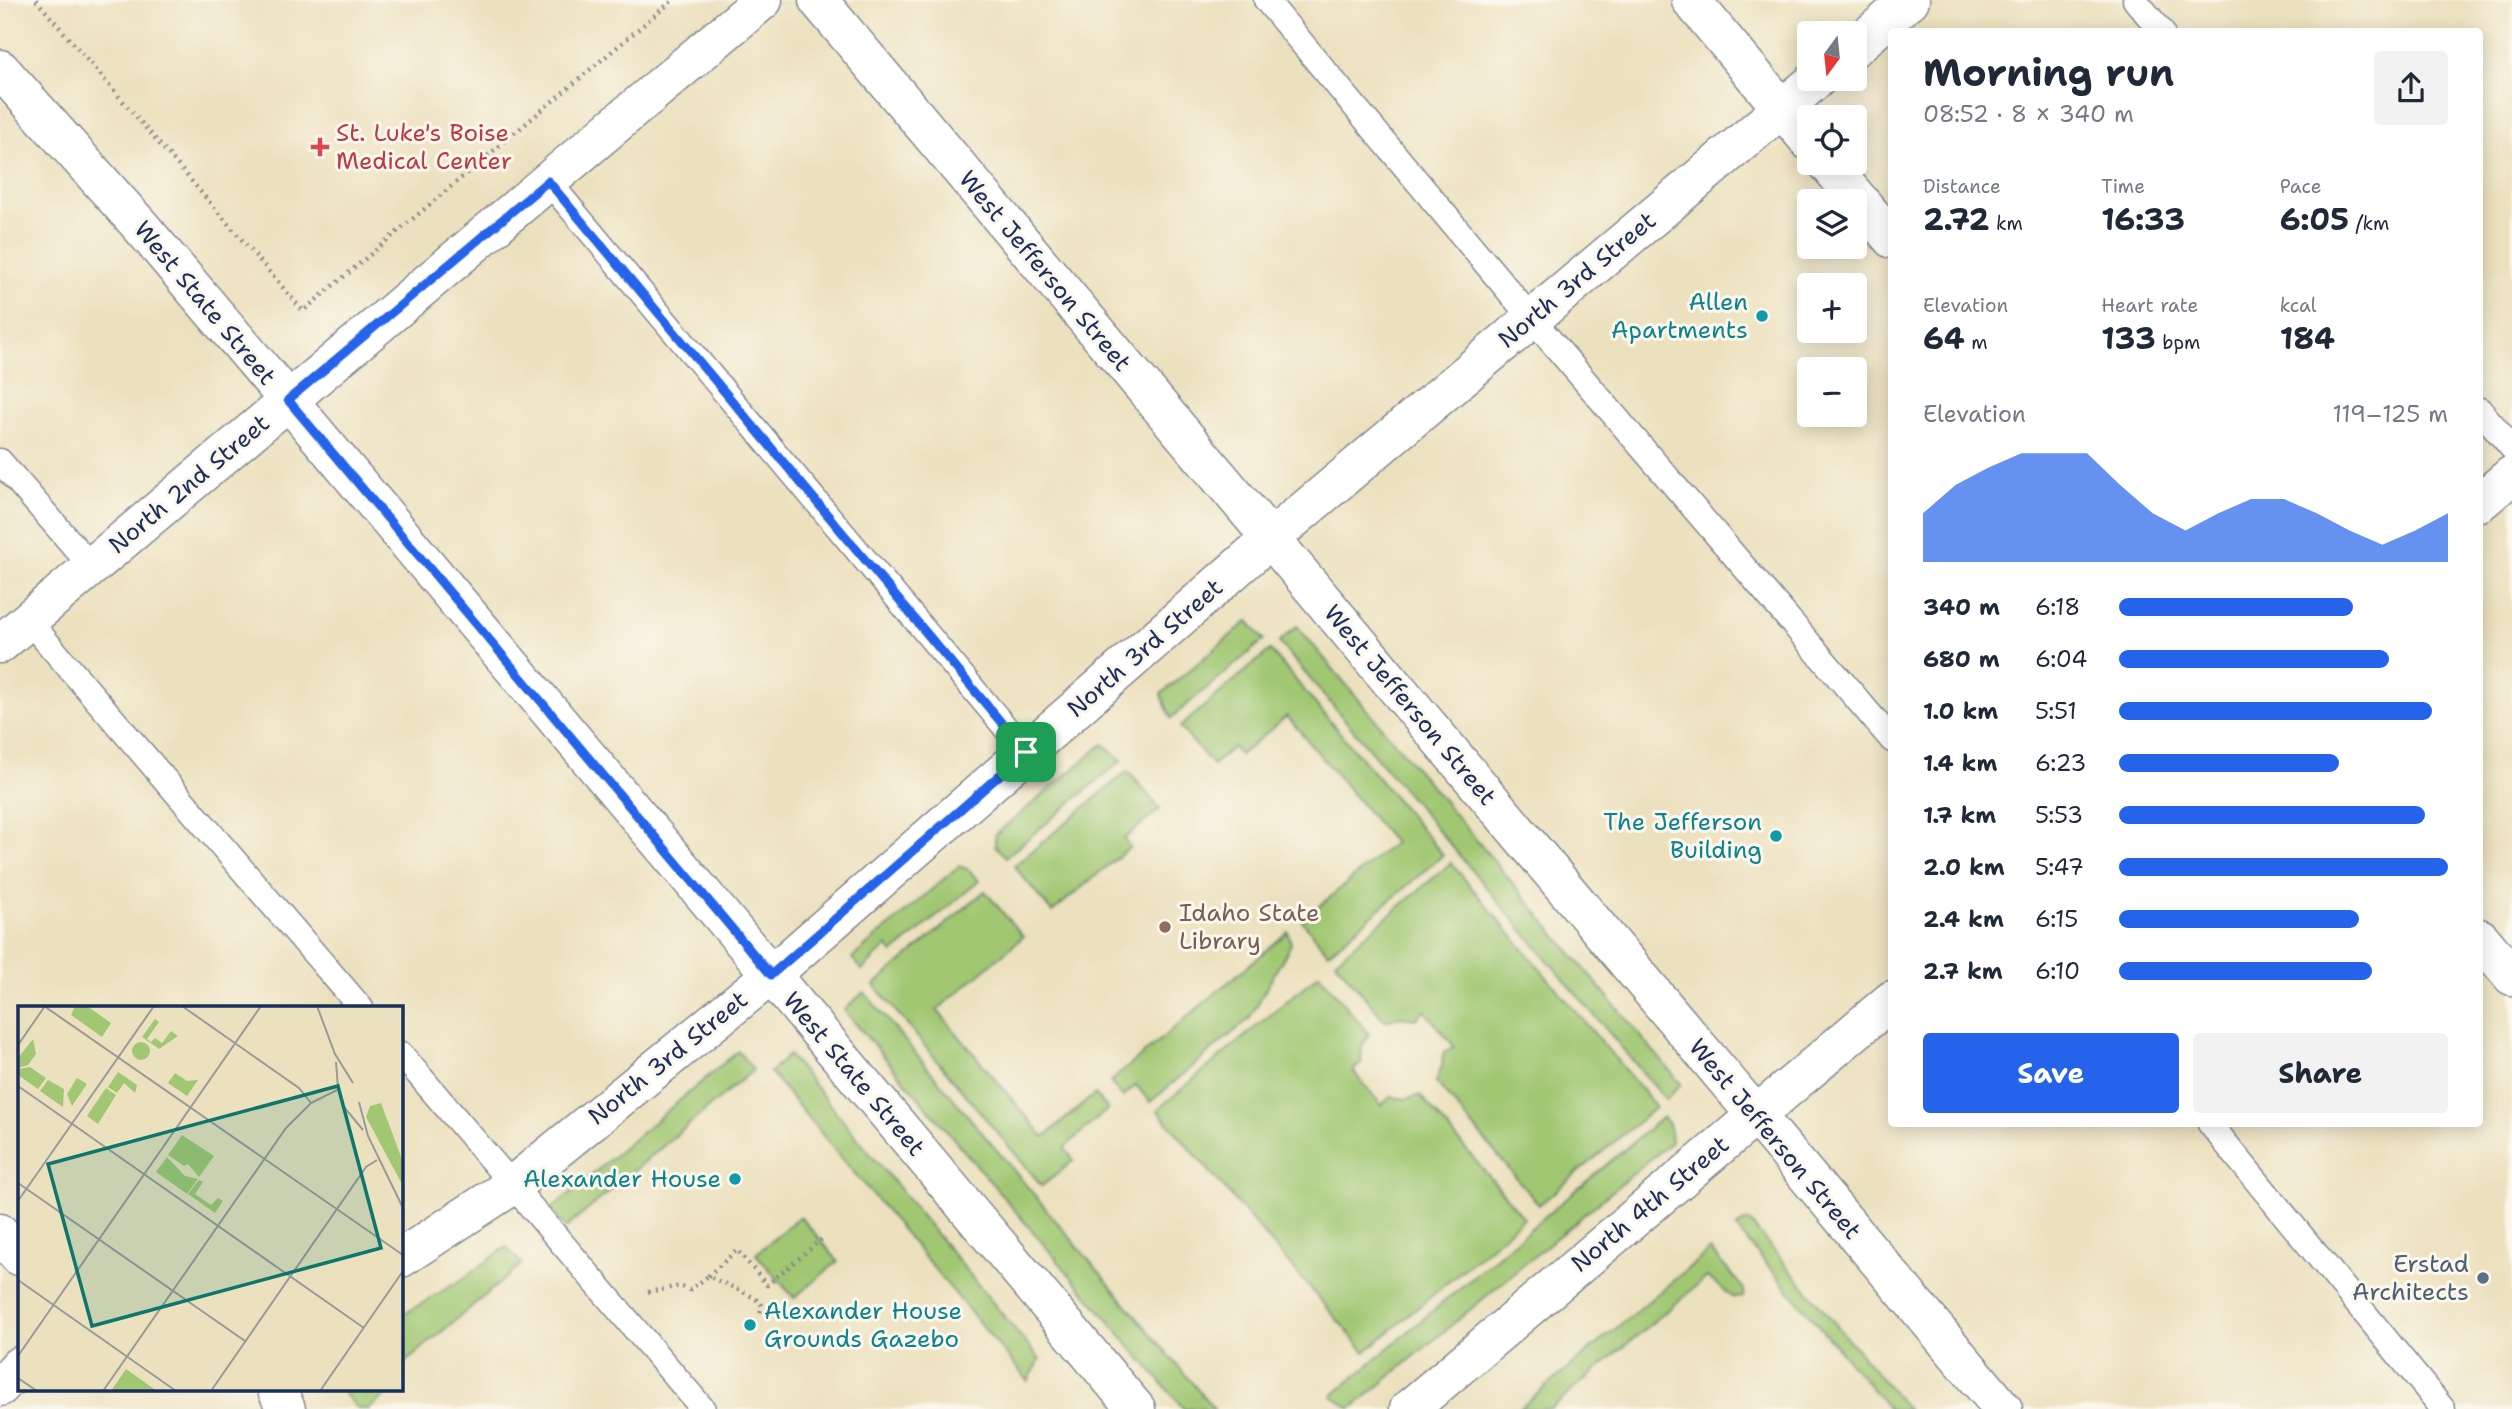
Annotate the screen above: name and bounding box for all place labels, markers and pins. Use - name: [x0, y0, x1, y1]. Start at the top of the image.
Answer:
- place label: St. Luke's Boise Medical Center: [336, 117, 512, 177]
- marker: St. Luke's Boise Medical Center: [310, 137, 330, 157]
- place label: Allen Apartments: [1611, 286, 1748, 346]
- marker: Allen Apartments: [1754, 308, 1770, 324]
- pin: [996, 722, 1056, 782]
- place label: The Jefferson Building: [1603, 806, 1762, 866]
- marker: The Jefferson Building: [1768, 828, 1784, 844]
- place label: Idaho State Library: [1179, 897, 1320, 957]
- marker: Idaho State Library: [1157, 919, 1173, 935]
- place label: Alexander House: [523, 1163, 721, 1195]
- marker: Alexander House: [727, 1171, 743, 1187]
- place label: Erstad Architects: [2352, 1248, 2469, 1308]
- marker: Erstad Architects: [2475, 1270, 2491, 1286]
- place label: Alexander House Grounds Gazebo: [764, 1295, 962, 1355]
- marker: Alexander House Grounds Gazebo: [742, 1317, 758, 1333]

